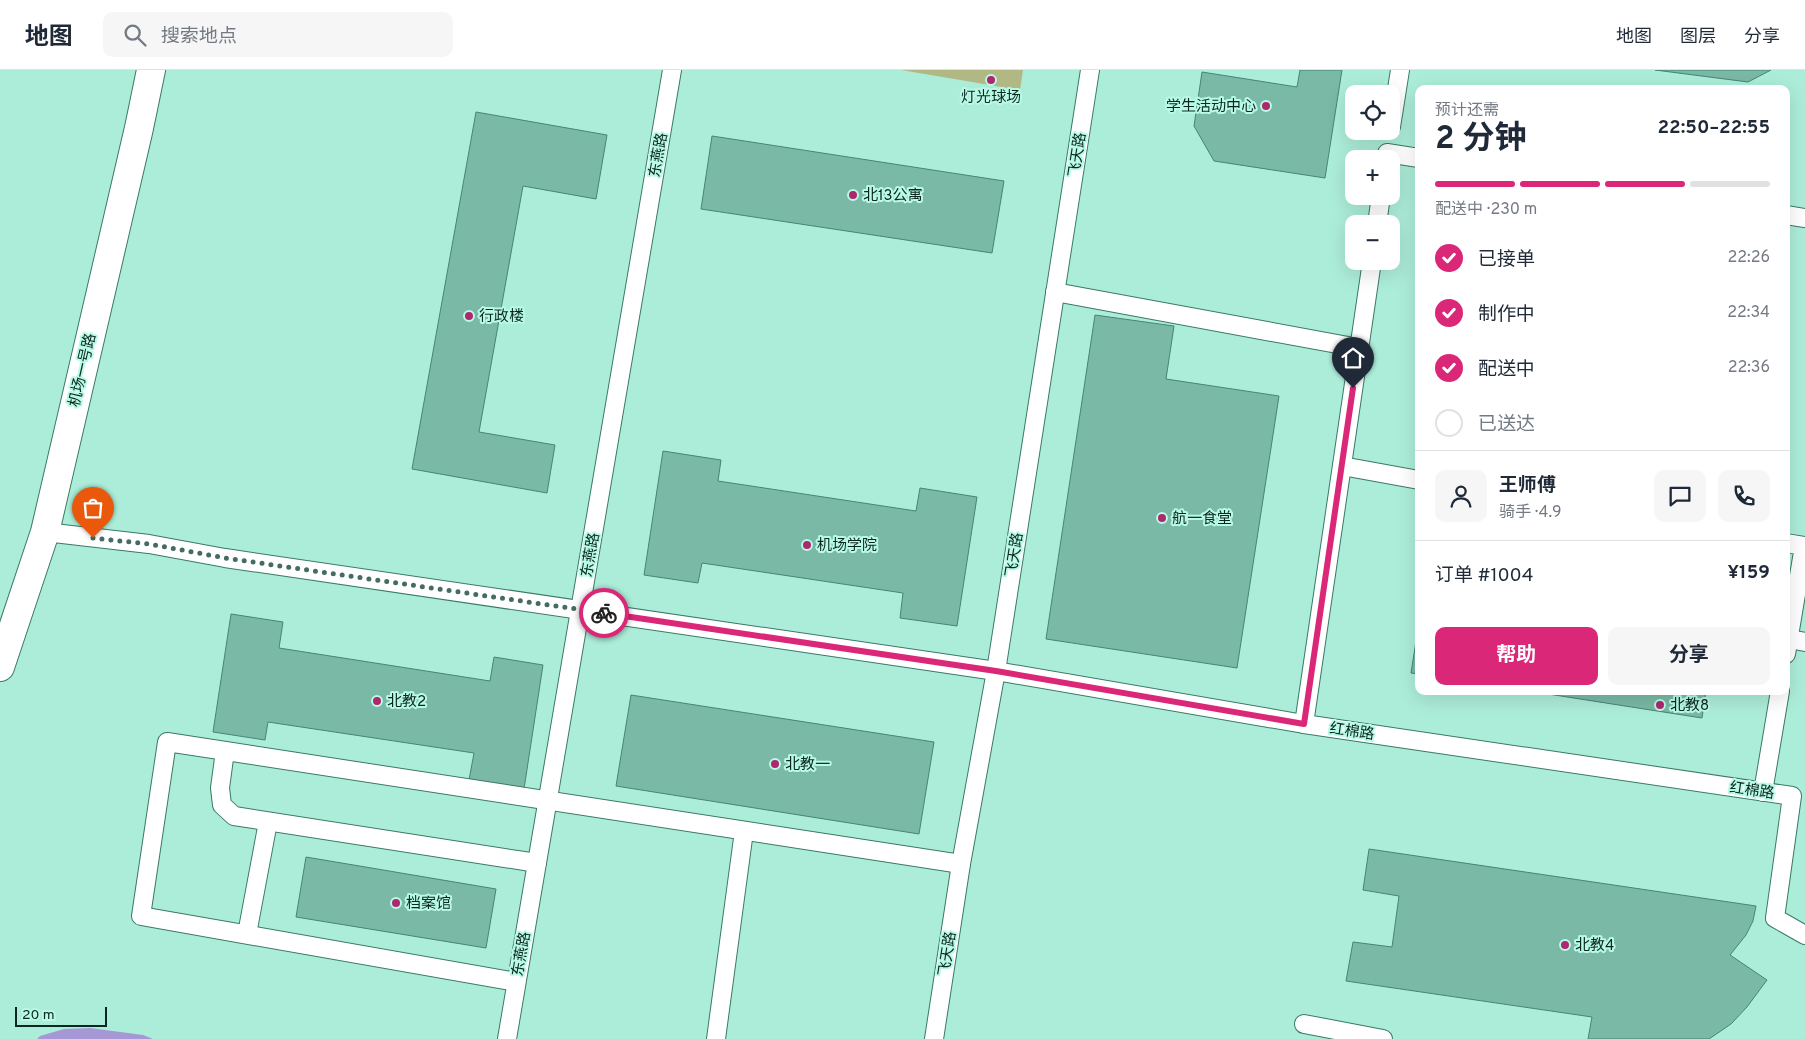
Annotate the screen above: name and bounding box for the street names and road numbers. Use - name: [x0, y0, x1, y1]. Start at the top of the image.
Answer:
- street label: 东燕路: [646, 131, 673, 179]
- street label: 飞天路: [1066, 132, 1091, 179]
- street label: 机场一号路: [66, 332, 101, 409]
- street label: 东燕路: [578, 531, 605, 579]
- street label: 飞天路: [1003, 532, 1028, 579]
- street label: 红棉路: [1328, 720, 1375, 745]
- street label: 红棉路: [1728, 779, 1775, 804]
- street label: 东燕路: [509, 930, 536, 978]
- street label: 飞天路: [936, 931, 961, 978]

